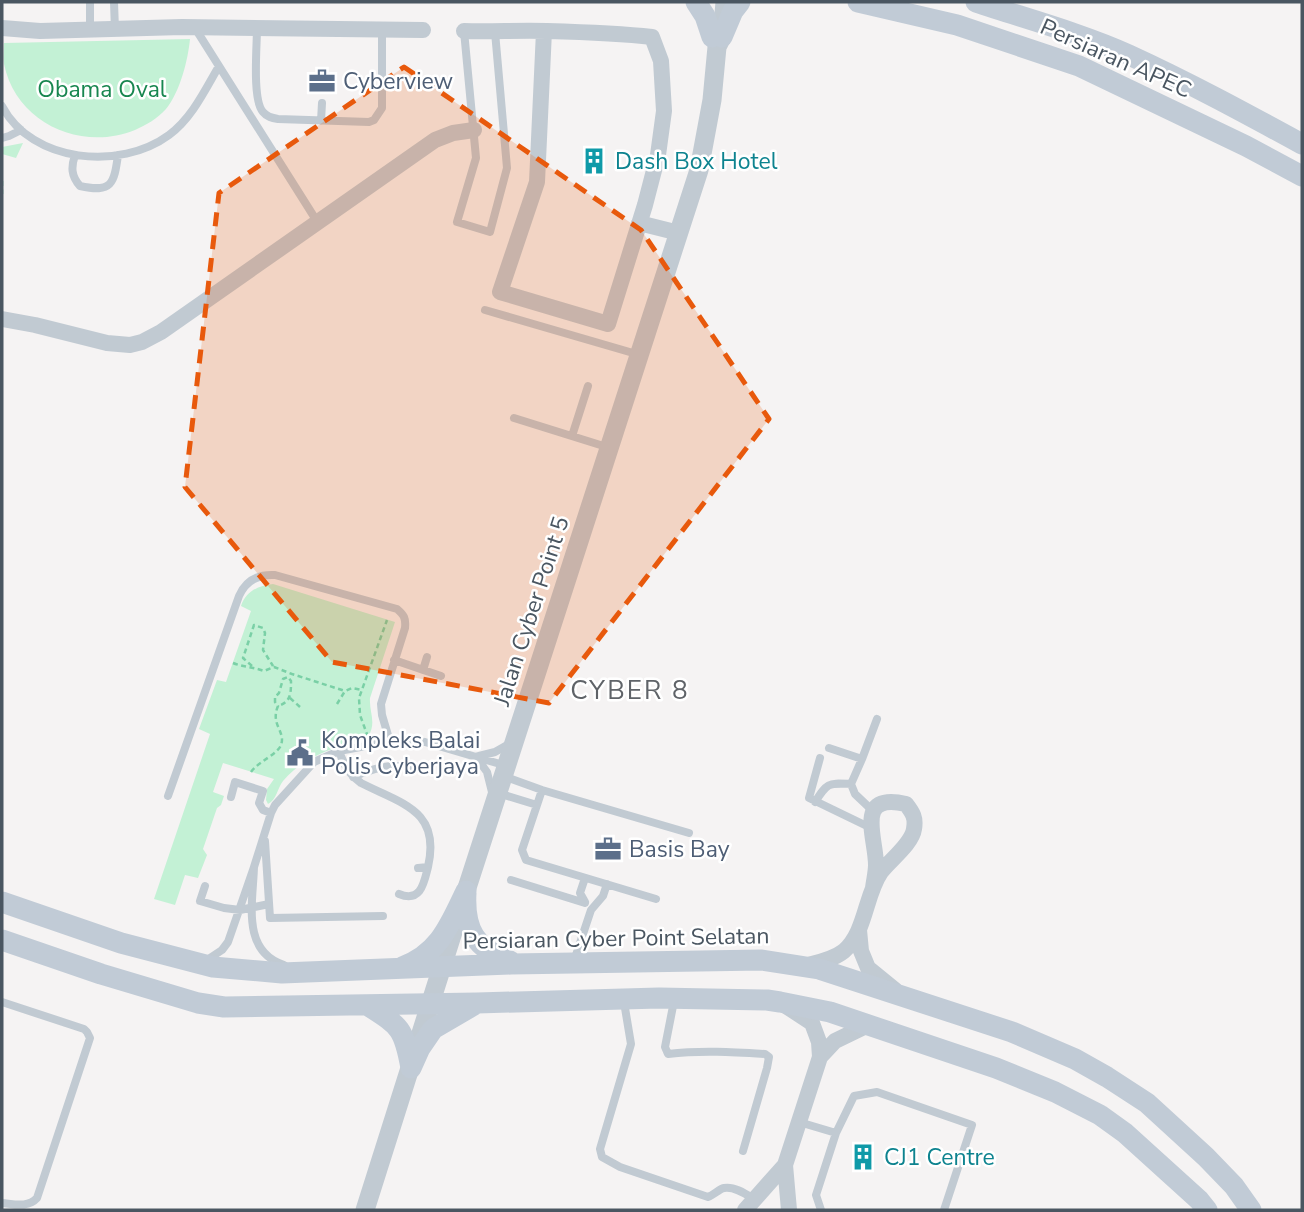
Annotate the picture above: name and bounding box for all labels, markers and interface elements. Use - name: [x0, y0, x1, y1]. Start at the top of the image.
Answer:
- street label: Persiaran APEC: [1035, 11, 1196, 106]
- office icon: Cyberview: [307, 66, 337, 96]
- place label: Cyberview: [343, 66, 453, 97]
- park label: Obama Oval: [37, 74, 167, 105]
- building icon: Dash Box Hotel: [579, 146, 609, 176]
- place label: Dash Box Hotel: [615, 146, 778, 177]
- street label: Jalan Cyber Point 5: [486, 513, 577, 711]
- district label: CYBER 8: [570, 673, 690, 708]
- place label: Kompleks Balai Polis Cyberjaya: [321, 725, 480, 782]
- public building icon: Kompleks Balai Polis Cyberjaya: [285, 738, 315, 768]
- office icon: Basis Bay: [593, 834, 623, 864]
- place label: Basis Bay: [629, 834, 730, 865]
- street label: Persiaran Cyber Point Selatan: [462, 920, 770, 957]
- building icon: CJ1 Centre: [848, 1142, 878, 1172]
- place label: CJ1 Centre: [884, 1142, 995, 1173]

